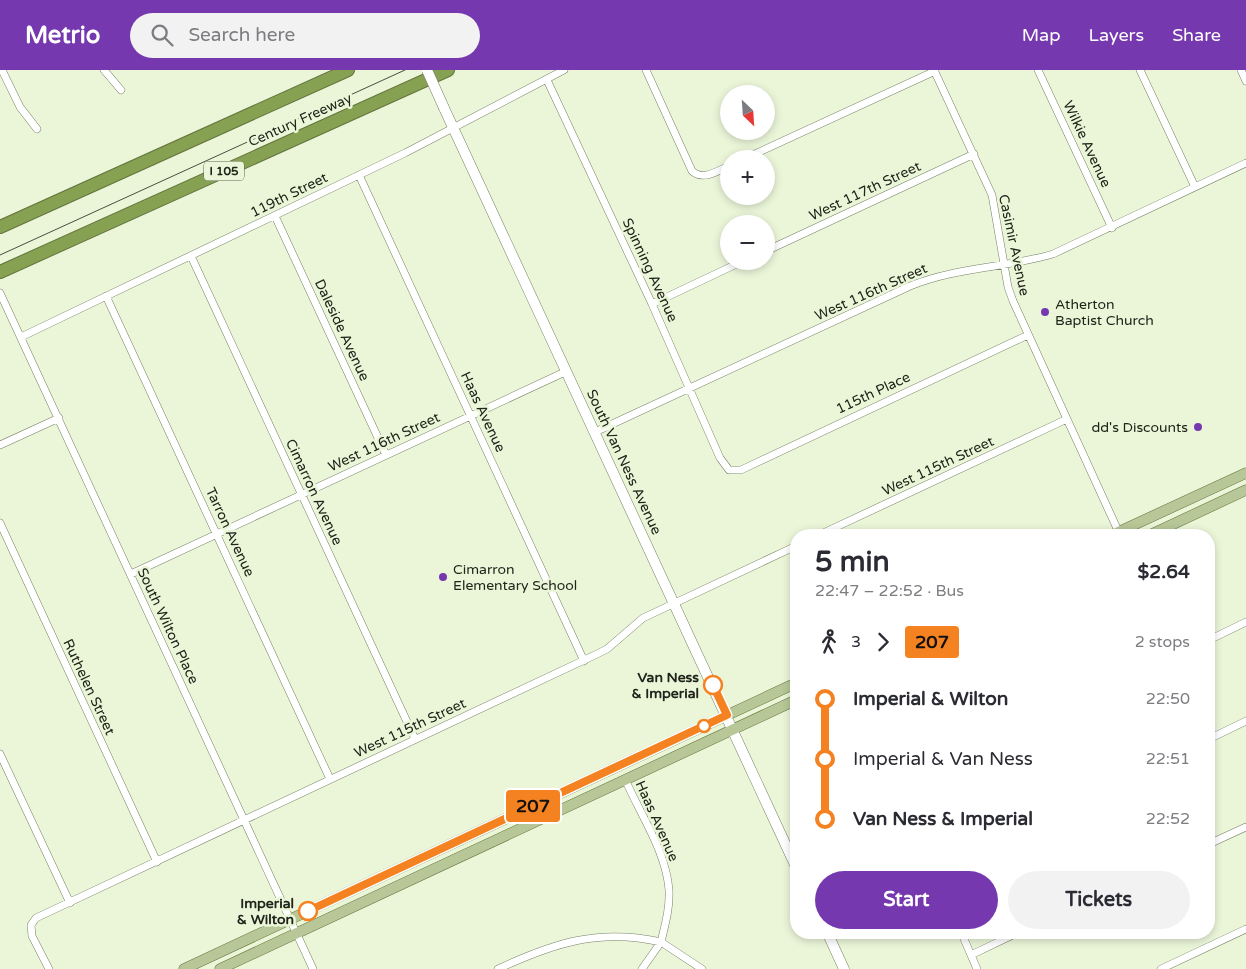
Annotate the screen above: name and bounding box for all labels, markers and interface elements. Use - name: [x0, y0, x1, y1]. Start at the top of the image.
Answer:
- search box: [130, 13, 480, 58]
- text: Metrio: [25, 21, 100, 50]
- icon: search: [148, 21, 176, 49]
- text: Search here: [188, 24, 295, 46]
- text: Map: [1022, 24, 1061, 46]
- text: Layers: [1089, 24, 1144, 46]
- text: Share: [1172, 24, 1221, 46]
- north arrow: [720, 85, 775, 140]
- map controls: [720, 85, 775, 270]
- street label: Century Freeway: [246, 89, 355, 150]
- street label: Wilkie Avenue: [1059, 98, 1115, 190]
- button: +: [720, 150, 775, 205]
- street label: West 117th Street: [807, 157, 924, 224]
- road number: I 105: [204, 162, 244, 180]
- street label: 119th Street: [248, 169, 331, 221]
- street label: Casimir Avenue: [995, 193, 1033, 297]
- street label: Spinning Avenue: [619, 215, 682, 325]
- button: −: [720, 215, 775, 270]
- street label: West 116th Street: [812, 259, 930, 324]
- street label: Daleside Avenue: [311, 276, 373, 384]
- place label: Atherton Baptist Church: [1055, 296, 1154, 329]
- marker: Atherton Baptist Church: [1039, 306, 1051, 318]
- street label: 115th Place: [833, 368, 913, 418]
- street label: Haas Avenue: [457, 369, 509, 455]
- street label: South Van Ness Avenue: [583, 387, 665, 537]
- street label: West 116th Street: [326, 408, 443, 475]
- place label: dd's Discounts: [1091, 419, 1188, 436]
- marker: dd's Discounts: [1192, 421, 1204, 433]
- street label: West 115th Street: [880, 432, 997, 499]
- street label: Cimarron Avenue: [282, 436, 346, 548]
- street label: Tarron Avenue: [202, 485, 258, 579]
- text: 5 min: [815, 545, 890, 579]
- place label: Cimarron Elementary School: [453, 561, 577, 594]
- text: $2.64: [1138, 561, 1190, 583]
- street label: South Wilton Place: [134, 565, 202, 687]
- marker: Cimarron Elementary School: [437, 571, 449, 583]
- text: 22:47 – 22:52 · Bus: [815, 581, 964, 601]
- icon: walk: [815, 628, 843, 656]
- icon: forward: [869, 628, 897, 656]
- text: 207: [915, 631, 949, 653]
- text: 3: [851, 632, 861, 652]
- text: 2 stops: [1135, 632, 1190, 652]
- street label: Ruthelen Street: [59, 636, 119, 738]
- place label: Van Ness & Imperial: [631, 669, 699, 702]
- marker: Van Ness & Imperial: [703, 675, 723, 695]
- text: Imperial & Wilton: [853, 688, 1008, 710]
- text: 22:50: [1146, 689, 1190, 709]
- street label: West 115th Street: [352, 694, 469, 761]
- unlabelled marker: [697, 719, 711, 733]
- text: Imperial & Van Ness: [853, 748, 1033, 770]
- text: 22:51: [1146, 749, 1190, 769]
- street label: Haas Avenue: [632, 778, 682, 864]
- line badge: 207: [504, 790, 562, 822]
- text: 207: [516, 795, 550, 817]
- text: Van Ness & Imperial: [853, 808, 1033, 830]
- text: 22:52: [1146, 809, 1190, 829]
- button: Start: [815, 871, 998, 929]
- button: Tickets: [1008, 871, 1190, 929]
- place label: Imperial & Wilton: [237, 895, 294, 928]
- marker: Imperial & Wilton: [298, 901, 318, 921]

